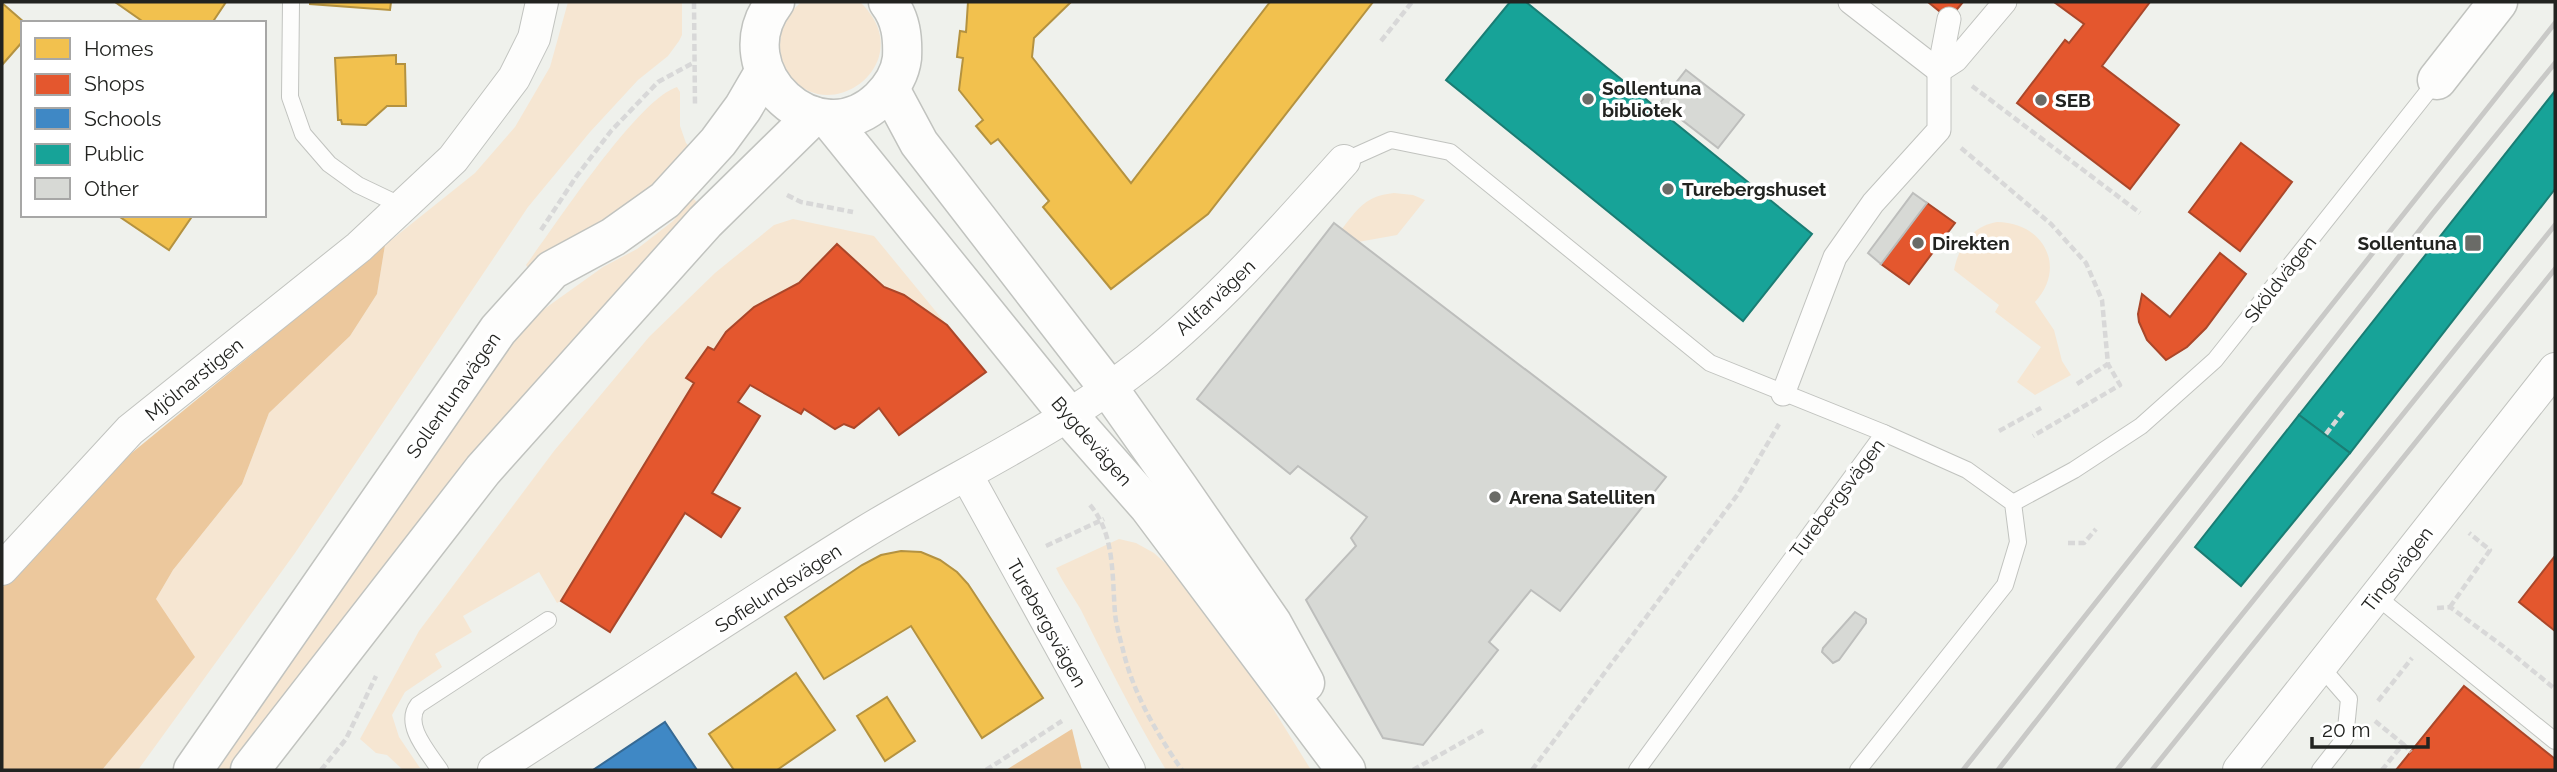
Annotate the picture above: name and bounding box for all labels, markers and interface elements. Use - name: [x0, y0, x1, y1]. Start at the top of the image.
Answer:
- legend: [21, 21, 266, 217]
- text: Homes: [84, 36, 154, 61]
- text: Shops: [84, 71, 145, 96]
- place label: Sollentuna bibliotek: [1602, 77, 1702, 121]
- place label: SEB: [2055, 89, 2091, 111]
- marker: Sollentuna bibliotek: [1580, 91, 1596, 107]
- marker: SEB: [2033, 92, 2049, 108]
- text: Schools: [84, 106, 161, 131]
- text: Public: [84, 141, 144, 166]
- text: Other: [84, 176, 139, 201]
- place label: Turebergshuset: [1682, 178, 1827, 200]
- marker: Turebergshuset: [1660, 181, 1676, 197]
- street label: Sköldvägen: [2239, 231, 2321, 327]
- place label: Direkten: [1932, 232, 2010, 254]
- place label: Sollentuna: [2358, 232, 2457, 254]
- marker: Sollentuna: [2463, 233, 2483, 253]
- marker: Direkten: [1910, 235, 1926, 251]
- street label: Allfarvägen: [1171, 255, 1259, 339]
- street label: Sollentunavägen: [401, 328, 505, 462]
- street label: Mjölnarstigen: [141, 333, 247, 425]
- street label: Bygdevägen: [1047, 392, 1137, 490]
- street label: Turebergsvägen: [1785, 434, 1889, 562]
- place label: Arena Satelliten: [1509, 486, 1655, 508]
- marker: Arena Satelliten: [1487, 489, 1503, 505]
- street label: Tingsvägen: [2357, 522, 2437, 616]
- street label: Sofielundsvägen: [711, 539, 845, 637]
- street label: Turebergsvägen: [1003, 555, 1091, 691]
- scale bar: [2312, 706, 2428, 750]
- text: 20 m: [2322, 717, 2370, 742]

